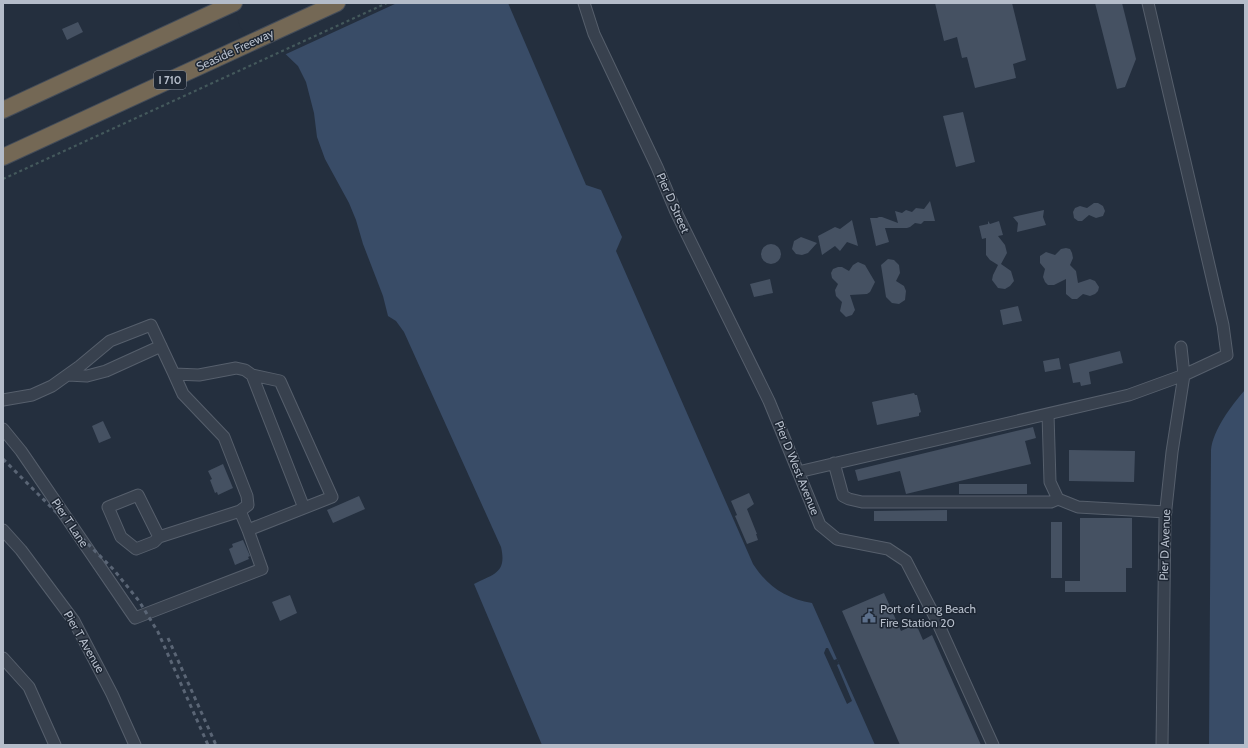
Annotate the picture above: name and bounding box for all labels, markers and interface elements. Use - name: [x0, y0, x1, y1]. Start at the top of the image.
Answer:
- street label: Seaside Freeway: [194, 25, 276, 74]
- road number: I 710: [154, 71, 186, 89]
- street label: Pier D Street: [654, 170, 693, 235]
- street label: Pier D West Avenue: [772, 419, 823, 517]
- street label: Pier T Lane: [49, 495, 92, 550]
- street label: Pier D Avenue: [1156, 509, 1173, 581]
- place label: Port of Long Beach Fire Station 20: [880, 601, 976, 630]
- street label: Pier T Avenue: [61, 608, 108, 675]
- public building icon: Port of Long Beach Fire Station 20: [861, 608, 877, 624]

